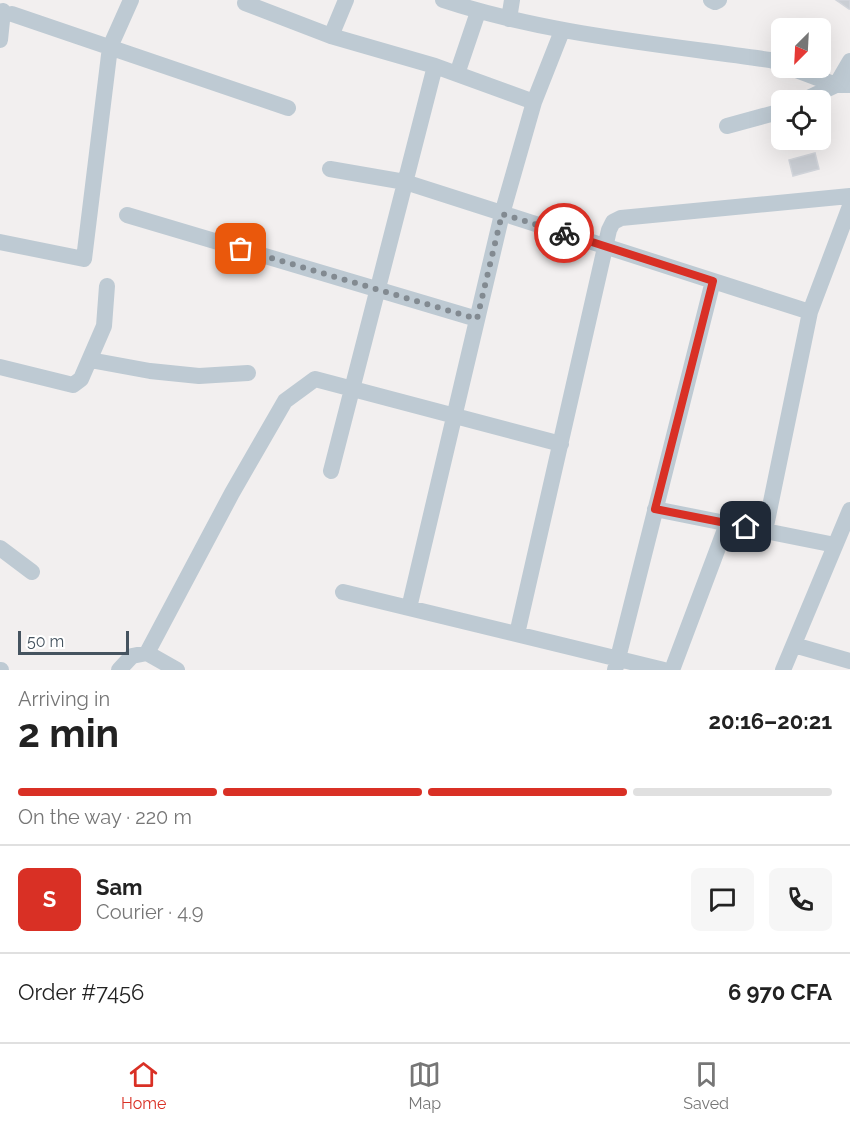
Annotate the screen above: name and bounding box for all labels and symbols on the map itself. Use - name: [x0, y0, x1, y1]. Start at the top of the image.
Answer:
- north arrow: [771, 18, 831, 78]
- courier: [534, 203, 594, 263]
- pin: [215, 223, 266, 274]
- pin: [720, 501, 771, 552]
- scale bar: [18, 628, 129, 656]

